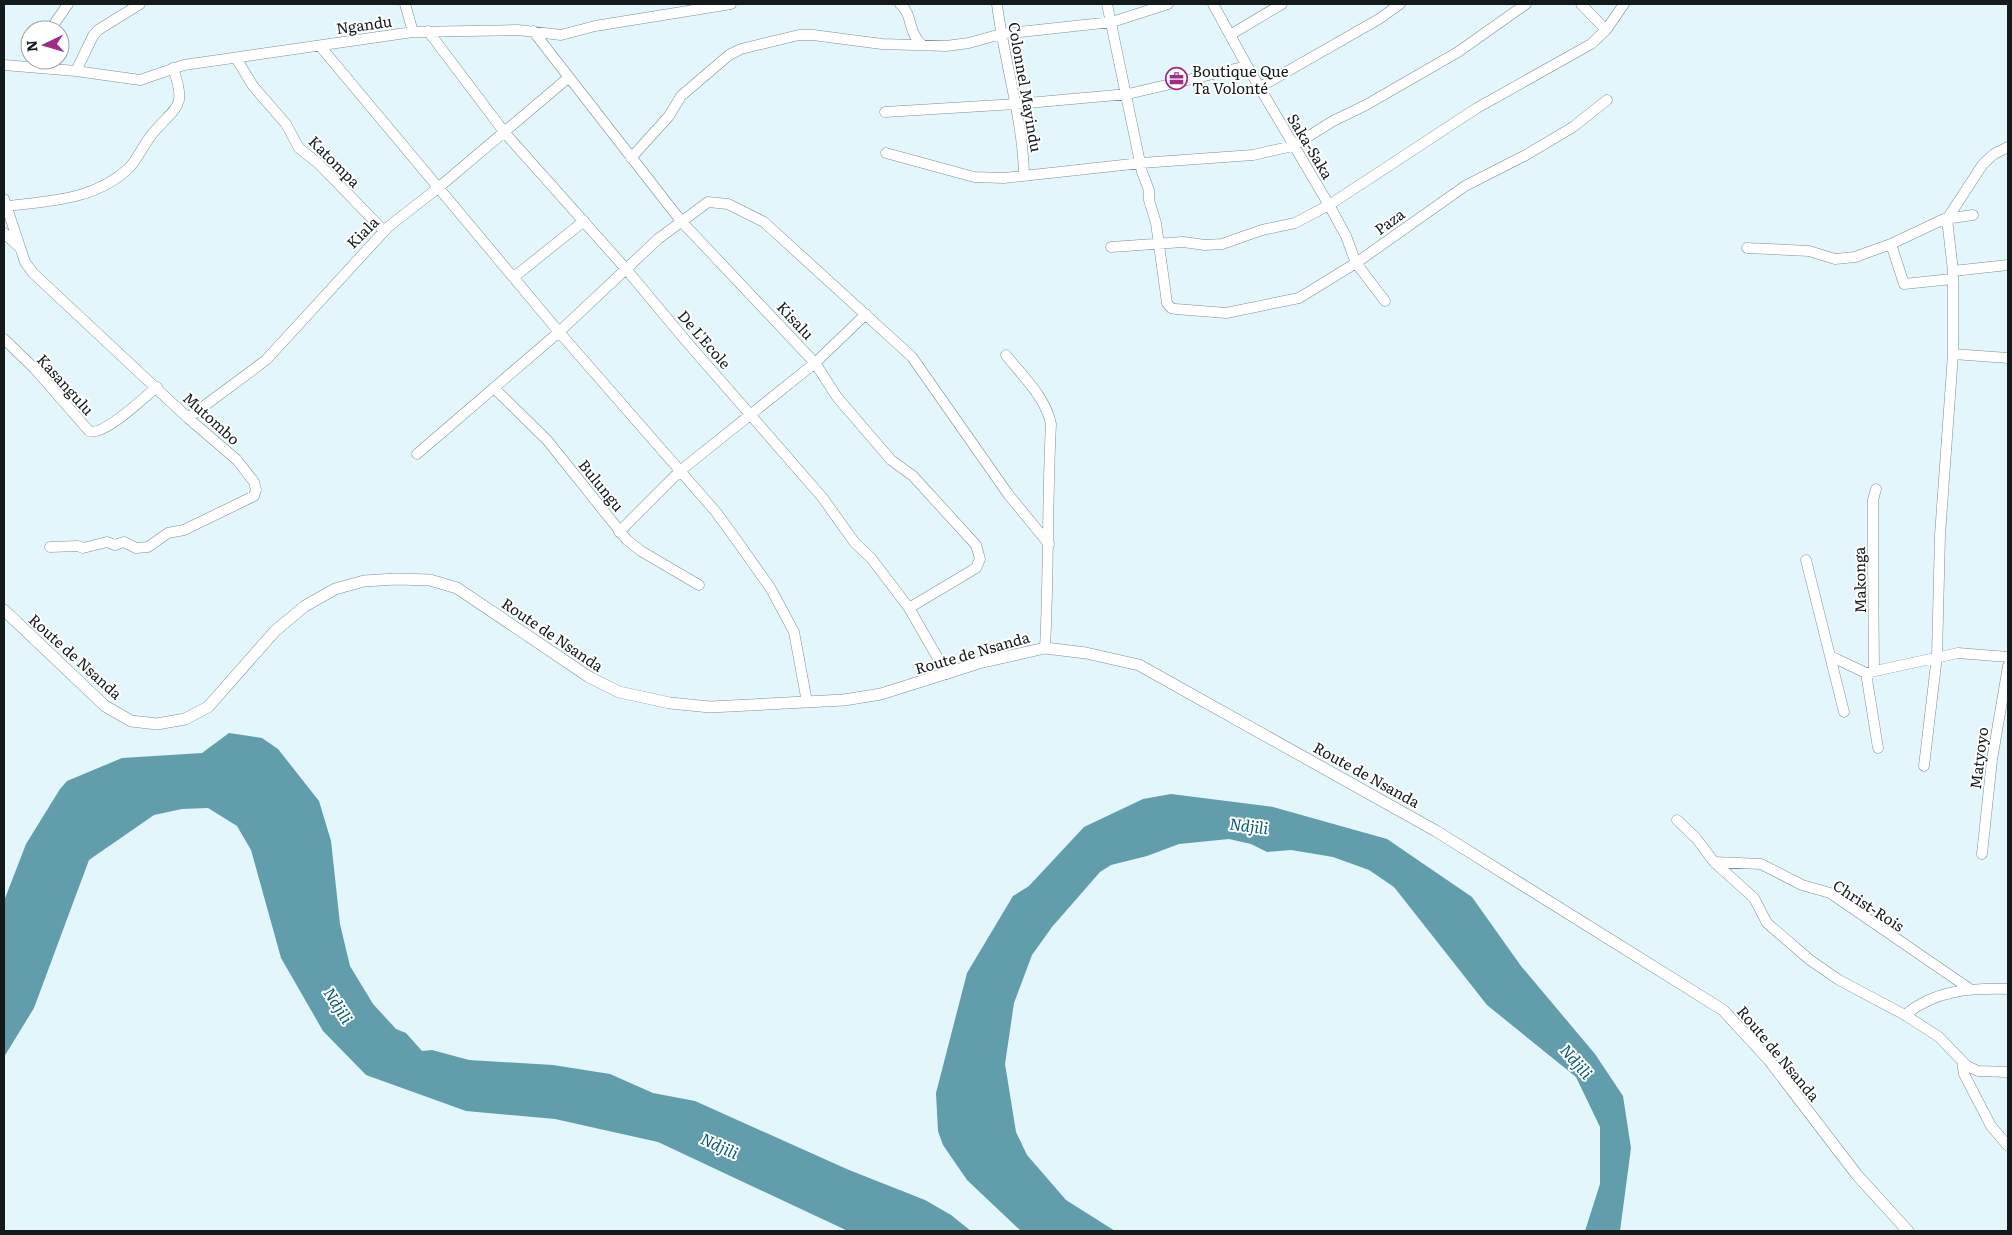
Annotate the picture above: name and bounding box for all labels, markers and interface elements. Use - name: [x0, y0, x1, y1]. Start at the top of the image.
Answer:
- street label: Ngandu: [335, 9, 394, 39]
- north arrow: [20, 20, 70, 70]
- street label: Colonnel Mayindu: [1003, 20, 1049, 154]
- text: N: [21, 39, 42, 53]
- place label: Boutique Que Ta Volonté: [1192, 59, 1289, 99]
- office icon: Boutique Que Ta Volonté: [1164, 67, 1188, 91]
- street label: Saka-Saka: [1282, 109, 1340, 184]
- street label: Katompa: [304, 130, 367, 193]
- street label: Paza: [1369, 202, 1410, 240]
- street label: Kiala: [341, 210, 384, 253]
- street label: Kisalu: [772, 296, 820, 345]
- street label: De L'Ecole: [673, 305, 737, 374]
- street label: Kasangulu: [32, 348, 100, 420]
- street label: Mutombo: [178, 386, 246, 450]
- street label: Bulungu: [574, 454, 631, 517]
- street label: Makonga: [1847, 546, 1871, 614]
- street label: Route de Nsanda: [497, 591, 609, 677]
- street label: Route de Nsanda: [24, 608, 128, 705]
- street label: Route de Nsanda: [912, 624, 1033, 679]
- street label: Matyoyo: [1963, 726, 1993, 790]
- street label: Route de Nsanda: [1310, 735, 1425, 813]
- water label: Ndjili: [1228, 811, 1270, 839]
- street label: Christ-Rois: [1829, 873, 1909, 937]
- water label: Ndjili: [318, 982, 360, 1028]
- street label: Route de Nsanda: [1732, 1000, 1827, 1107]
- water label: Ndjili: [1555, 1038, 1599, 1084]
- water label: Ndjili: [697, 1126, 743, 1164]

